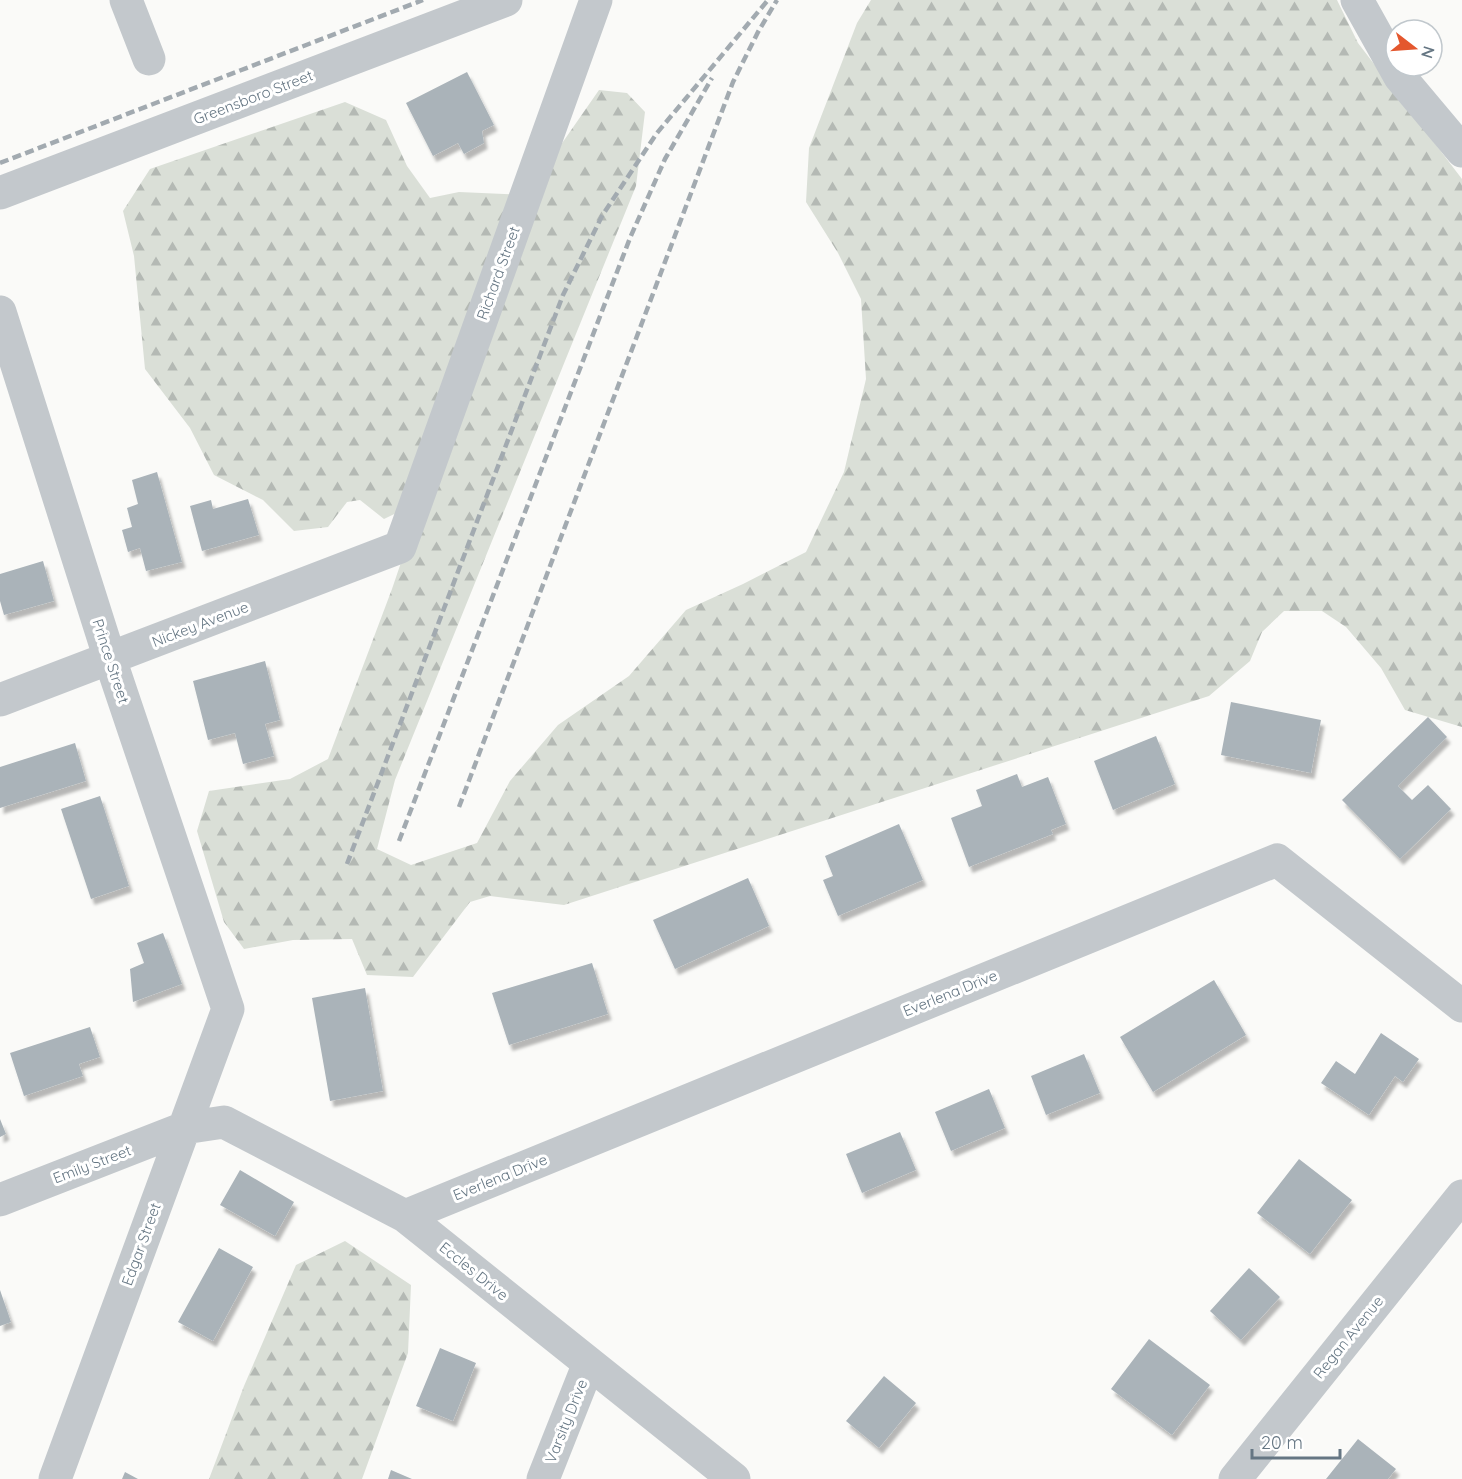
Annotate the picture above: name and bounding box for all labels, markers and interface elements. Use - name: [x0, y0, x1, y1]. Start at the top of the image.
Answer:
- north arrow: [1384, 18, 1444, 78]
- text: N: [1417, 44, 1440, 61]
- street label: Greensboro Street: [191, 66, 315, 128]
- street label: Richard Street: [472, 224, 524, 322]
- street label: Nickey Avenue: [149, 597, 251, 651]
- street label: Prince Street: [88, 616, 134, 706]
- street label: Everlena Drive: [900, 965, 1000, 1021]
- street label: Emily Street: [50, 1140, 134, 1188]
- street label: Everlena Drive: [450, 1149, 550, 1205]
- street label: Edgar Street: [117, 1200, 165, 1288]
- street label: Eccles Drive: [436, 1238, 512, 1304]
- street label: Regan Avenue: [1309, 1292, 1387, 1382]
- street label: Varsity Drive: [541, 1376, 591, 1466]
- scale bar: [1252, 1422, 1340, 1460]
- text: 20 m: [1261, 1431, 1303, 1454]

